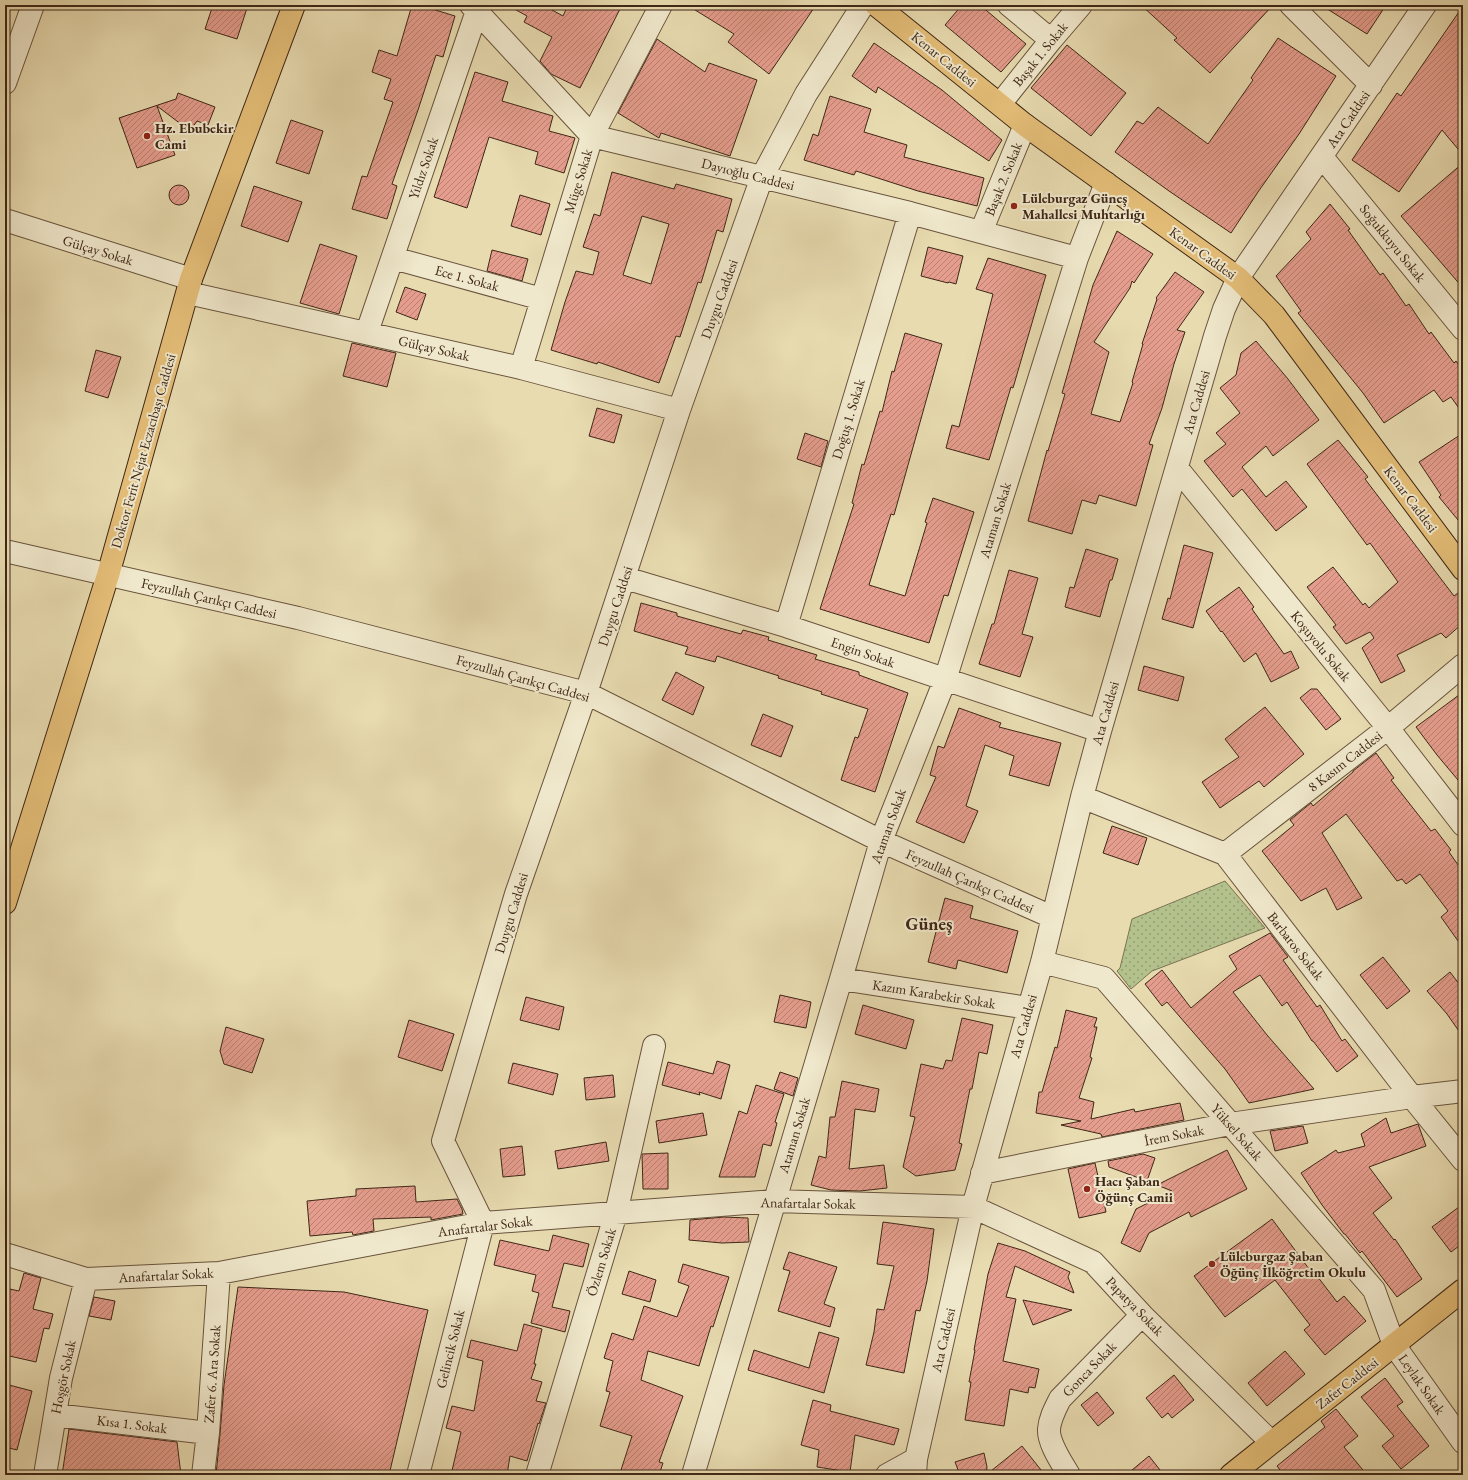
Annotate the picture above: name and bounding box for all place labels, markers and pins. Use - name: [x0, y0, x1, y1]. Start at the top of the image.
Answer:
- place label: Hz. Ebubekir Cami: [155, 119, 234, 153]
- marker: Hz. Ebubekir Cami: [142, 131, 152, 141]
- place label: Lüleburgaz Güneş Mahallesi Muhtarlığı: [1022, 189, 1145, 223]
- marker: Lüleburgaz Güneş Mahallesi Muhtarlığı: [1009, 201, 1019, 211]
- place label: Hacı Şaban Öğünç Camii: [1095, 1172, 1173, 1206]
- marker: Hacı Şaban Öğünç Camii: [1082, 1184, 1092, 1194]
- place label: Lüleburgaz Şaban Öğünç İlköğretim Okulu: [1220, 1247, 1366, 1281]
- marker: Lüleburgaz Şaban Öğünç İlköğretim Okulu: [1207, 1259, 1217, 1269]

